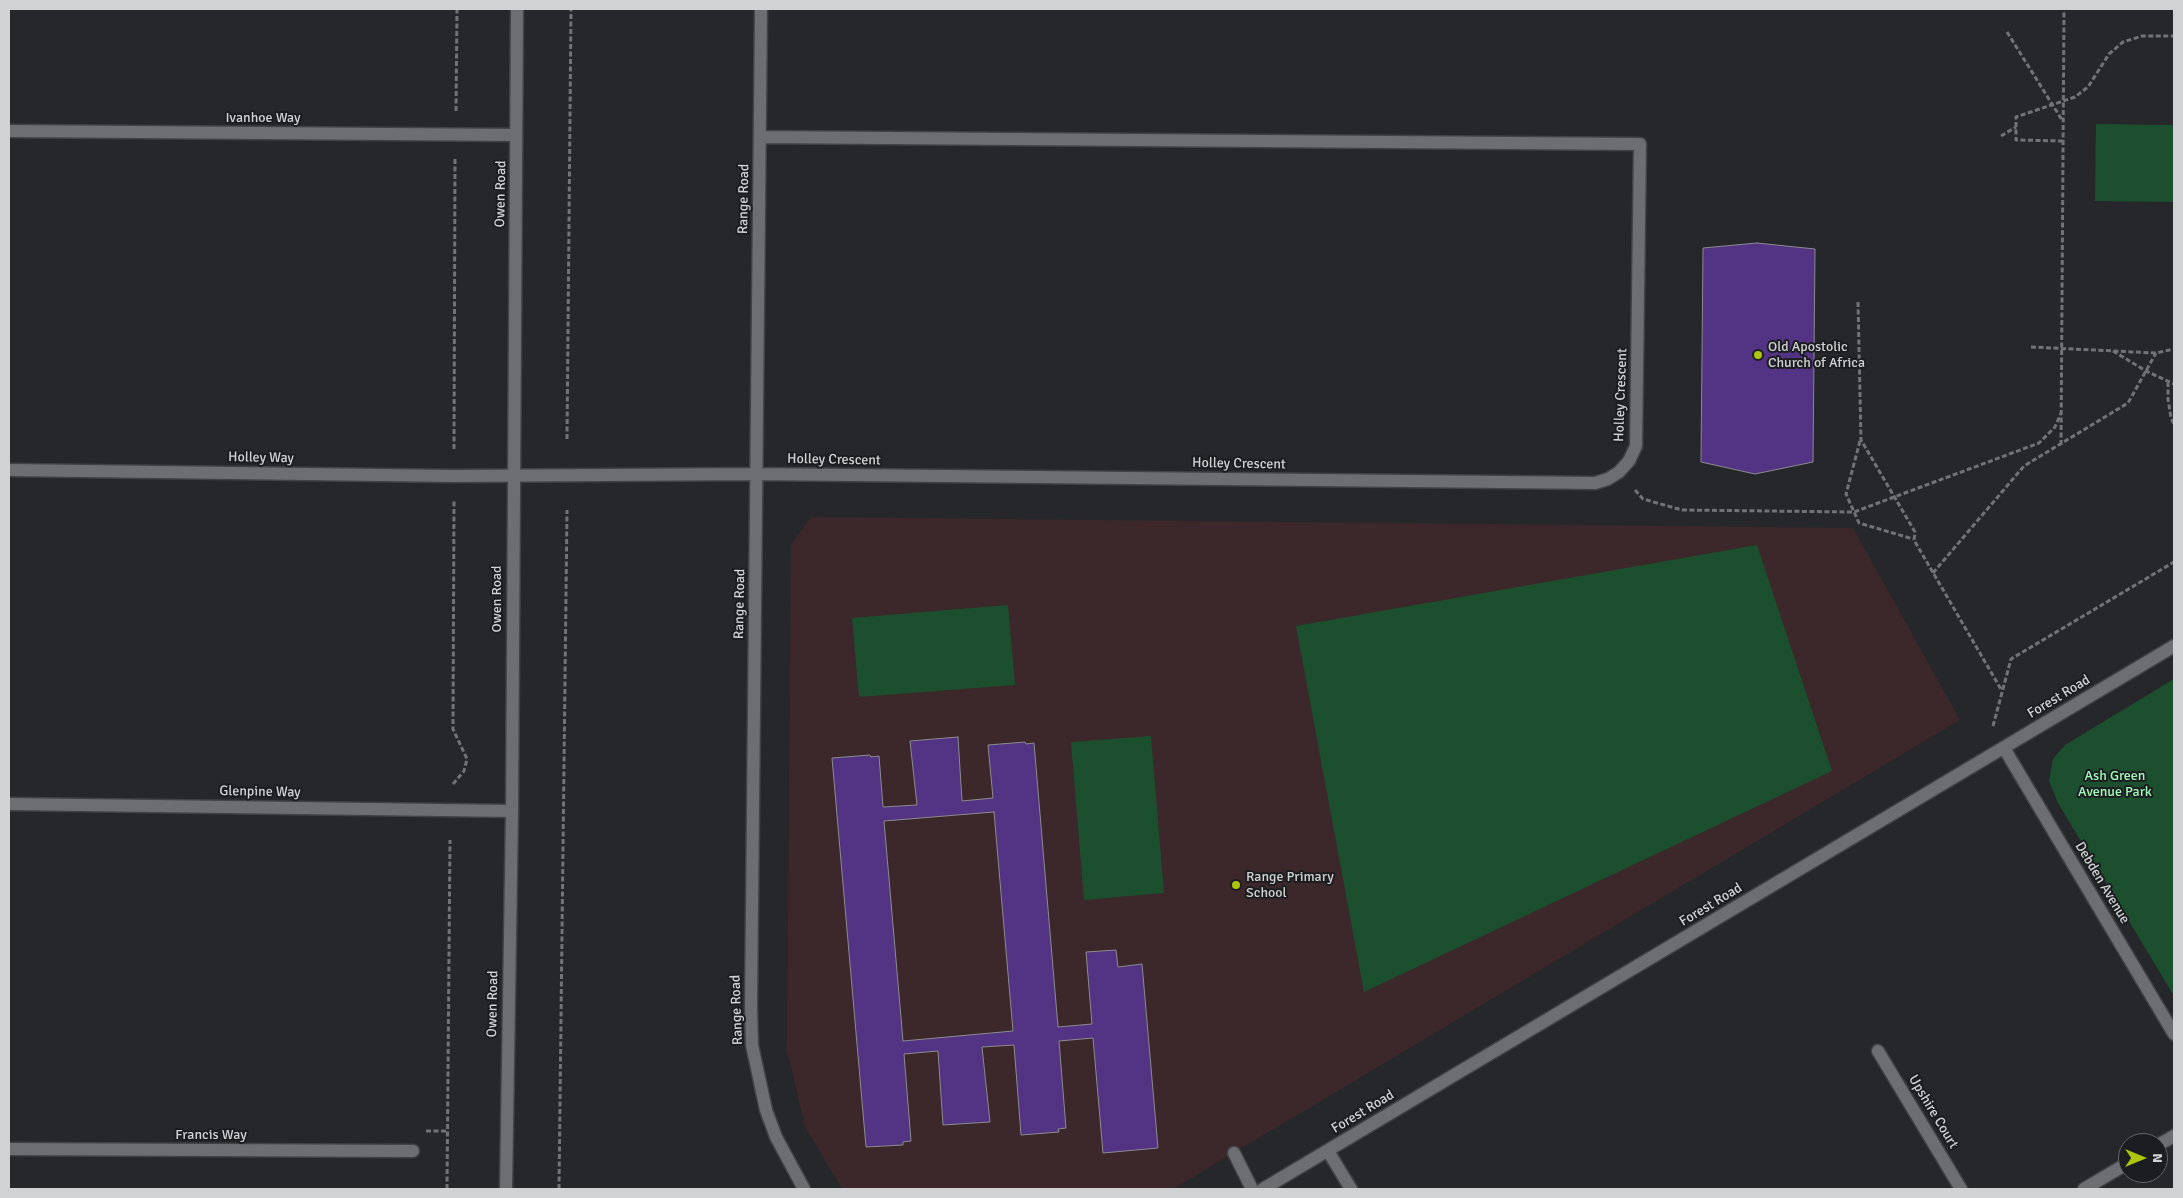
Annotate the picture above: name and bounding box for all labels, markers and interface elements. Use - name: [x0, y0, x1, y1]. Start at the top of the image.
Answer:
- street label: Ivanhoe Way: [225, 110, 301, 126]
- street label: Owen Road: [492, 160, 510, 228]
- street label: Range Road: [735, 164, 753, 234]
- place label: Old Apostolic Church of Africa: [1768, 339, 1865, 372]
- street label: Holley Crescent: [1611, 348, 1631, 442]
- marker: Old Apostolic Church of Africa: [1752, 349, 1764, 361]
- street label: Holley Way: [228, 449, 294, 467]
- street label: Holley Crescent: [787, 451, 881, 469]
- street label: Holley Crescent: [1192, 455, 1286, 473]
- street label: Owen Road: [489, 566, 505, 632]
- street label: Range Road: [731, 569, 749, 639]
- street label: Forest Road: [2025, 672, 2093, 722]
- park label: Ash Green Avenue Park: [2078, 768, 2152, 800]
- street label: Glenpine Way: [219, 783, 301, 801]
- street label: Debden Avenue: [2071, 839, 2133, 927]
- place label: Range Primary School: [1246, 869, 1334, 902]
- marker: Range Primary School: [1230, 879, 1242, 891]
- street label: Forest Road: [1677, 880, 1745, 930]
- street label: Owen Road: [484, 970, 502, 1038]
- street label: Range Road: [727, 974, 747, 1046]
- street label: Upshire Court: [1904, 1072, 1962, 1152]
- street label: Forest Road: [1329, 1087, 1397, 1137]
- street label: Francis Way: [175, 1127, 247, 1143]
- north arrow: [2118, 1133, 2168, 1183]
- text: N: [2149, 1153, 2166, 1163]

